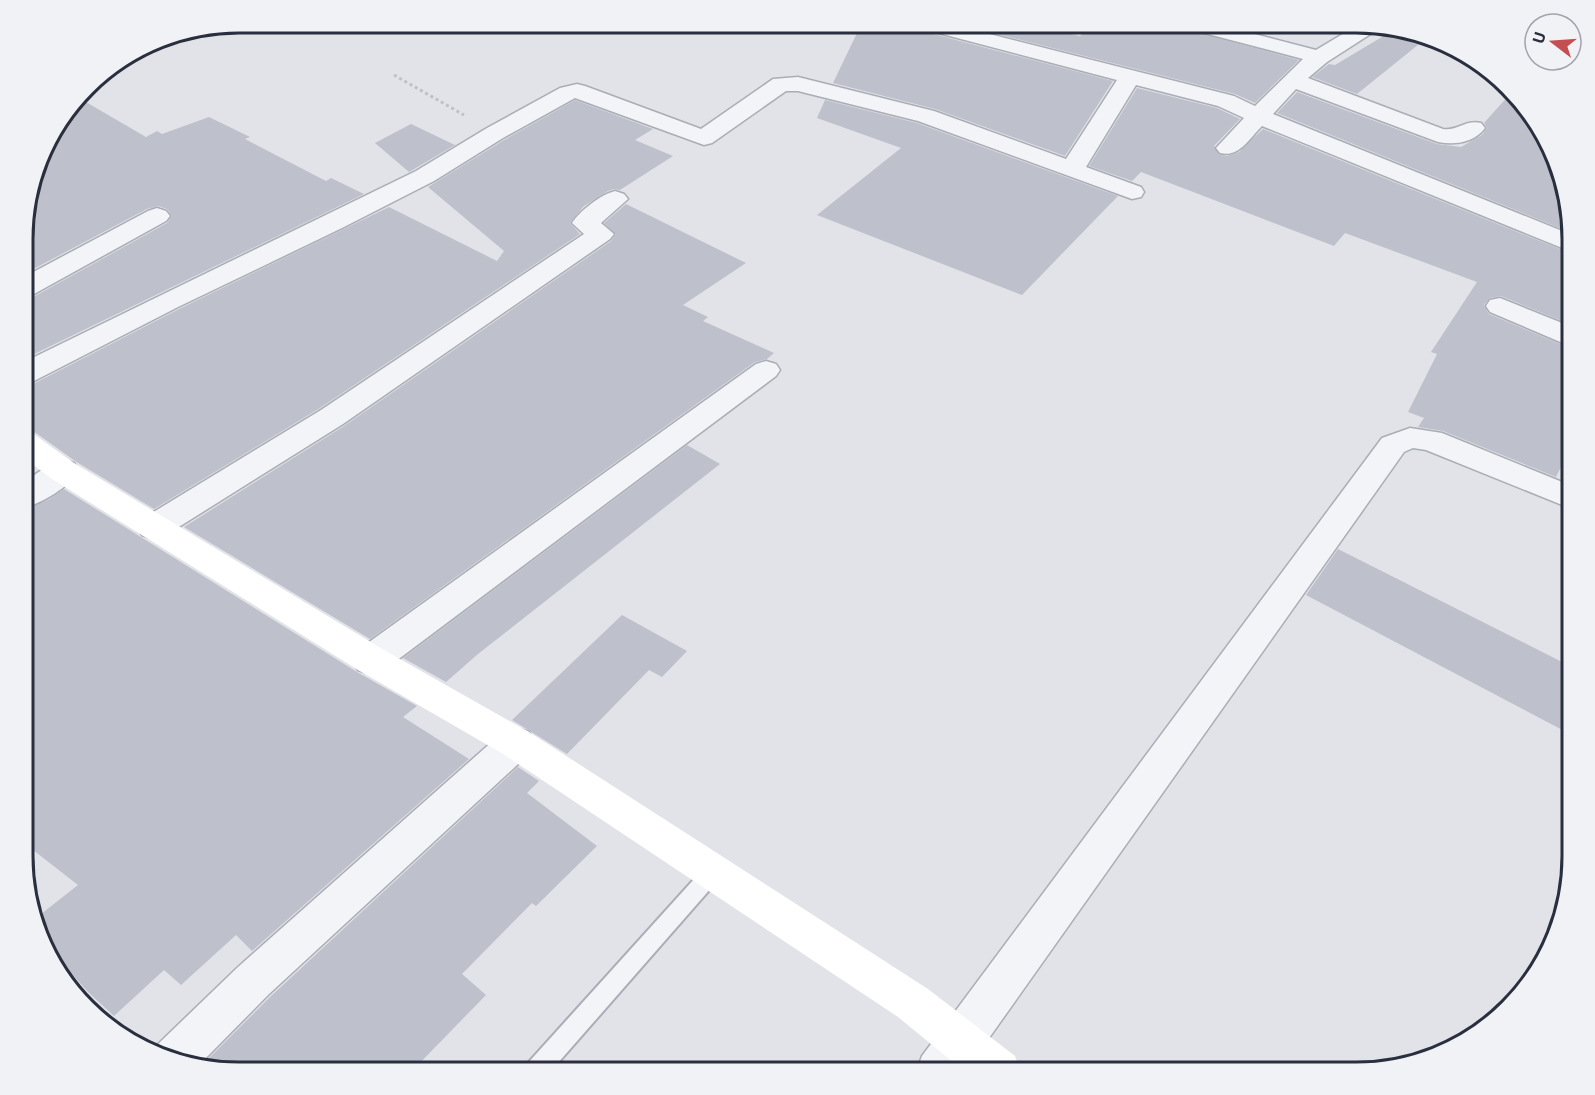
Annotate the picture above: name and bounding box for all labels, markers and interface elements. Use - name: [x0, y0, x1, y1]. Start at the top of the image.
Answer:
- north arrow: [1523, 12, 1583, 72]
- text: U: [1527, 29, 1549, 45]

